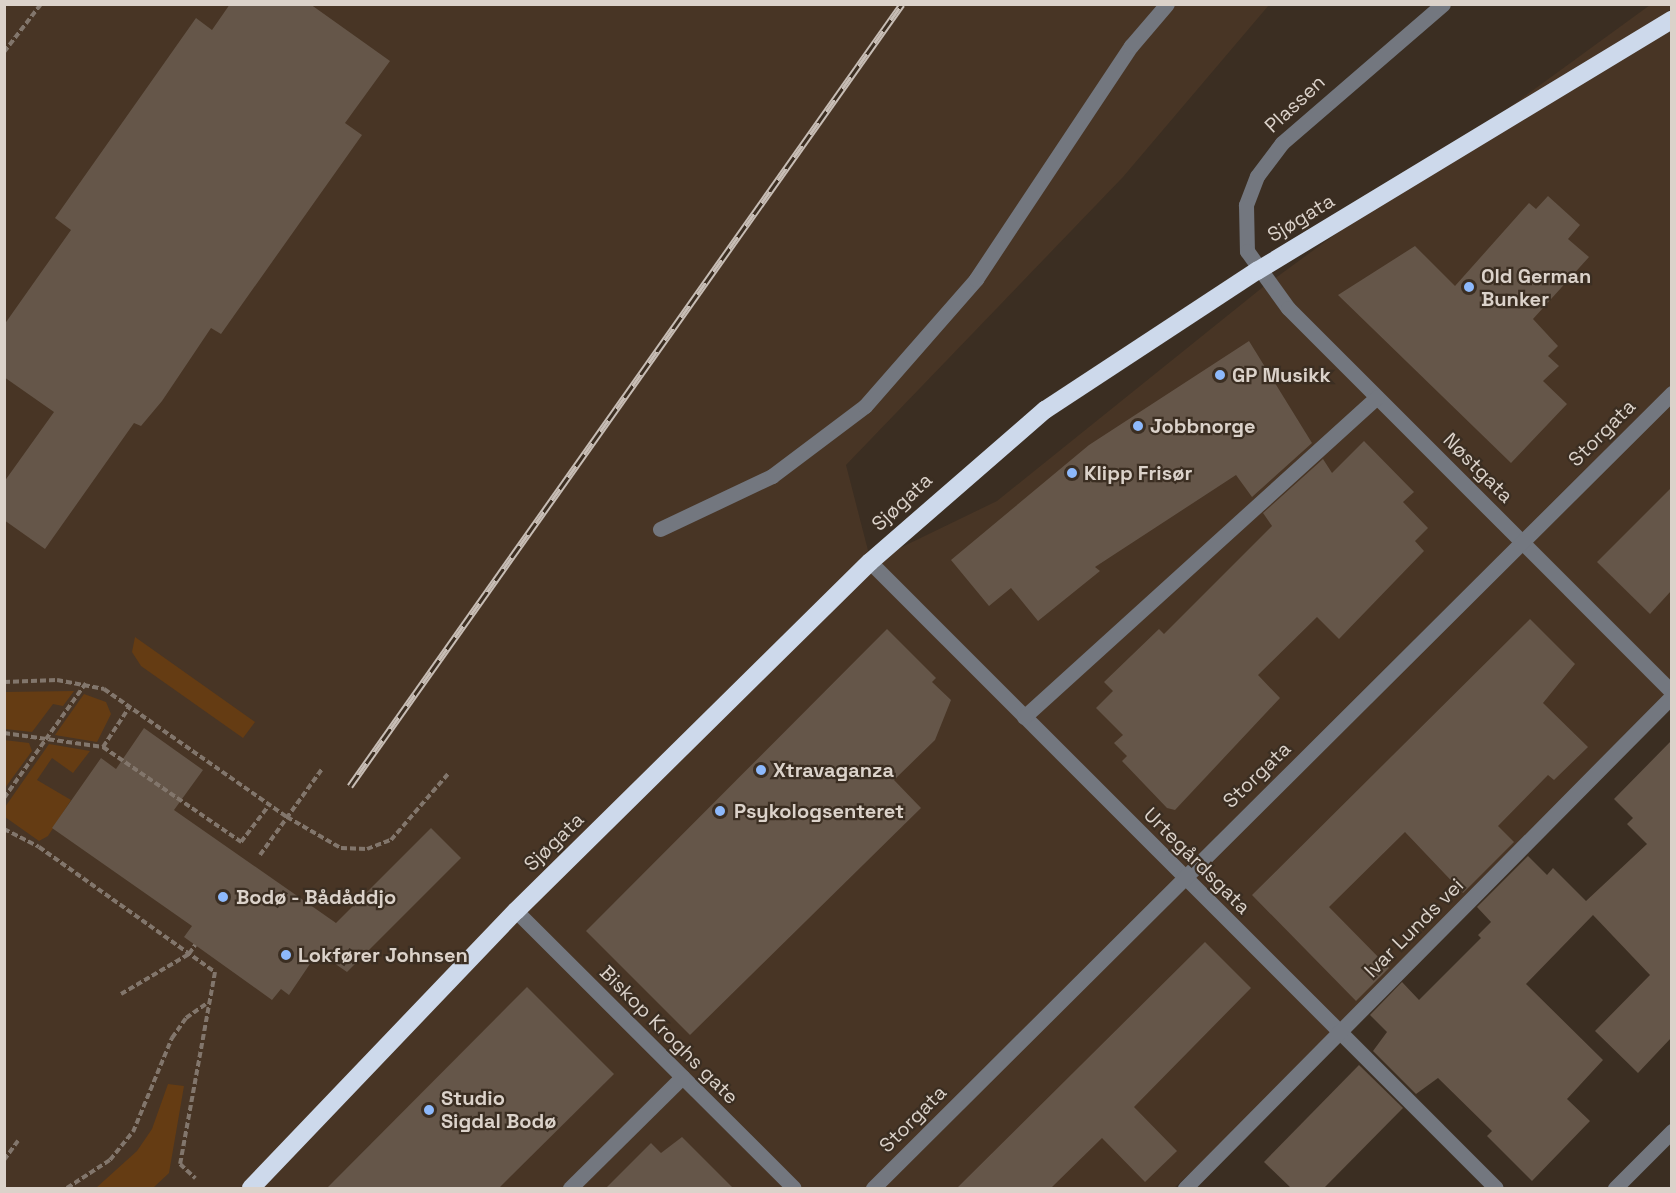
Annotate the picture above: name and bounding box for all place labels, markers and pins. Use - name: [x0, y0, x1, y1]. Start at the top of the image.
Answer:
- place label: Old German Bunker: [1481, 264, 1591, 311]
- marker: Old German Bunker: [1462, 280, 1476, 294]
- place label: GP Musikk: [1232, 363, 1331, 387]
- marker: GP Musikk: [1213, 368, 1227, 382]
- place label: Jobbnorge: [1150, 414, 1256, 438]
- marker: Jobbnorge: [1131, 419, 1145, 433]
- place label: Klipp Frisør: [1084, 461, 1192, 485]
- marker: Klipp Frisør: [1065, 466, 1079, 480]
- place label: Xtravaganza: [773, 758, 894, 782]
- marker: Xtravaganza: [754, 763, 768, 777]
- place label: Psykologsenteret: [734, 799, 904, 823]
- marker: Psykologsenteret: [711, 802, 729, 820]
- place label: Bodø - Bådåddjo: [236, 885, 397, 909]
- marker: Bodø - Bådåddjo: [214, 888, 232, 906]
- place label: Lokfører Johnsen: [298, 943, 468, 967]
- marker: Lokfører Johnsen: [279, 948, 293, 962]
- place label: Studio Sigdal Bodø: [441, 1086, 556, 1133]
- marker: Studio Sigdal Bodø: [422, 1103, 436, 1117]

